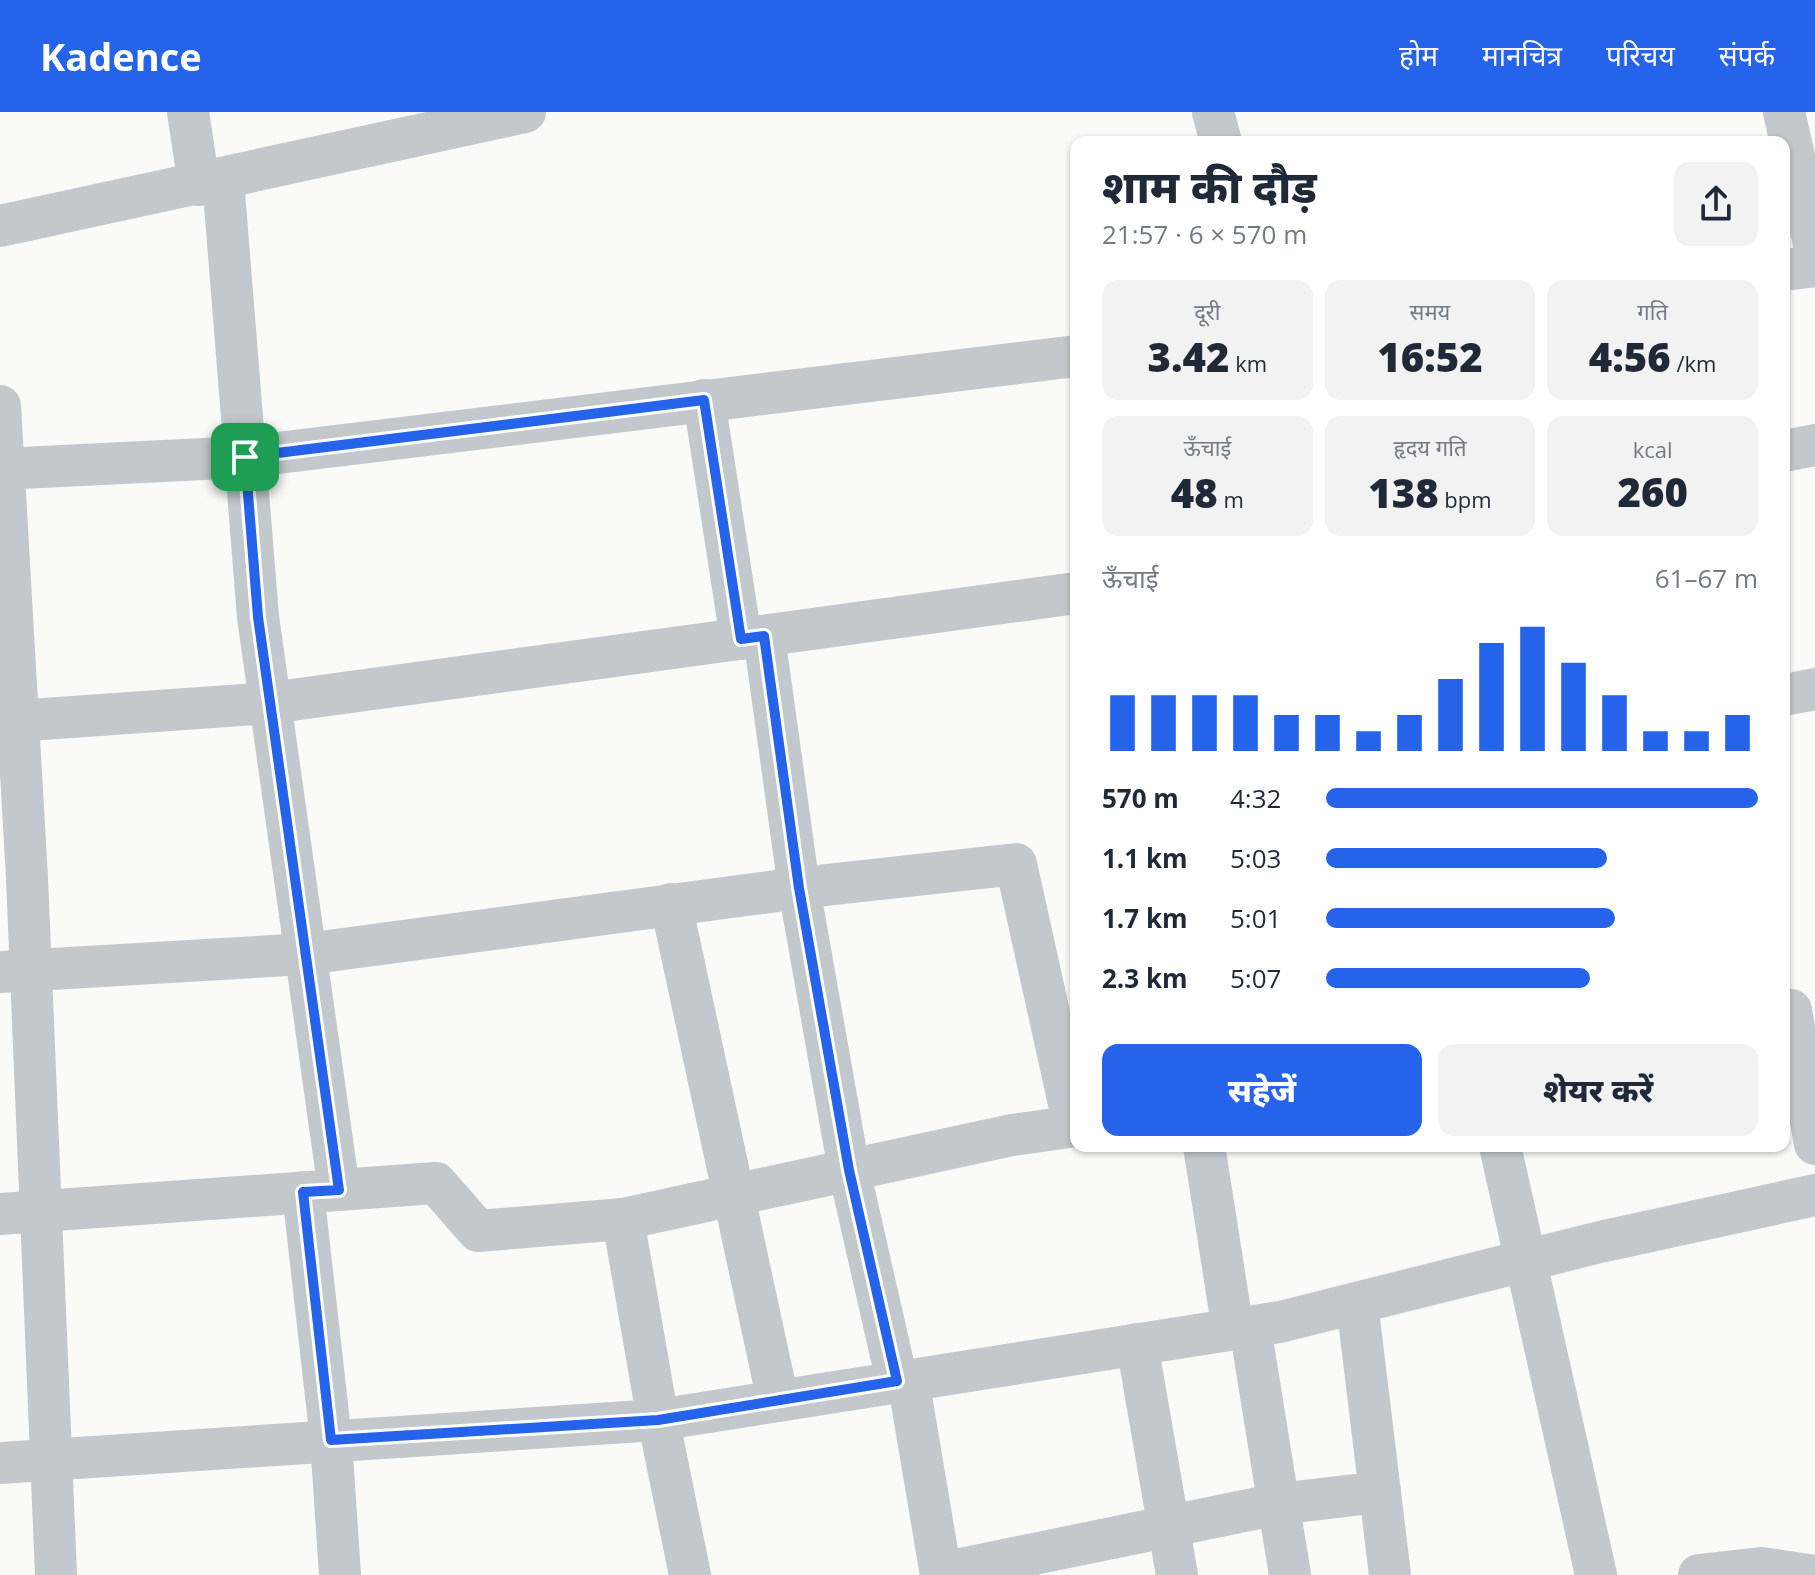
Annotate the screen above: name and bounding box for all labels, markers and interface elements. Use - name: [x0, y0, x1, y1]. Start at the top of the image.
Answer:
- text: Kadence: [40, 30, 202, 82]
- text: होम: [1399, 36, 1438, 74]
- text: मानचित्र: [1482, 36, 1562, 74]
- text: परिचय: [1606, 36, 1675, 74]
- text: संपर्क: [1719, 36, 1775, 74]
- text: शाम की दौड़: [1102, 156, 1317, 216]
- button: share: [1674, 162, 1758, 246]
- text: 21:57 · 6 × 570 m: [1102, 216, 1307, 252]
- text: दूरी: [1194, 296, 1221, 326]
- text: समय: [1410, 296, 1450, 326]
- text: गति: [1637, 296, 1668, 326]
- text: 3.42: [1148, 329, 1229, 384]
- text: 16:52: [1377, 329, 1483, 384]
- text: 4:56: [1589, 329, 1671, 384]
- text: km: [1229, 348, 1267, 378]
- text: /km: [1671, 348, 1716, 378]
- pin: [211, 423, 279, 491]
- text: ऊँचाई: [1183, 432, 1231, 462]
- text: हृदय गति: [1394, 432, 1466, 462]
- text: kcal: [1633, 434, 1673, 464]
- icon: arrive: [223, 435, 267, 479]
- text: 260: [1618, 464, 1688, 519]
- text: 48: [1171, 465, 1218, 520]
- text: 138: [1368, 465, 1439, 520]
- text: m: [1218, 484, 1244, 514]
- text: bpm: [1439, 484, 1492, 514]
- text: ऊँचाई: [1102, 560, 1158, 596]
- text: 61–67 m: [1655, 560, 1758, 596]
- text: 570 m: [1102, 780, 1179, 816]
- text: 4:32: [1230, 780, 1281, 816]
- text: 1.1 km: [1102, 840, 1188, 876]
- text: 5:03: [1230, 840, 1281, 876]
- text: 1.7 km: [1102, 900, 1188, 936]
- text: 5:01: [1230, 900, 1281, 936]
- text: 2.3 km: [1102, 960, 1188, 996]
- text: 5:07: [1230, 960, 1281, 996]
- button: सहेजें: [1102, 1044, 1422, 1136]
- button: शेयर करें: [1438, 1044, 1758, 1136]

